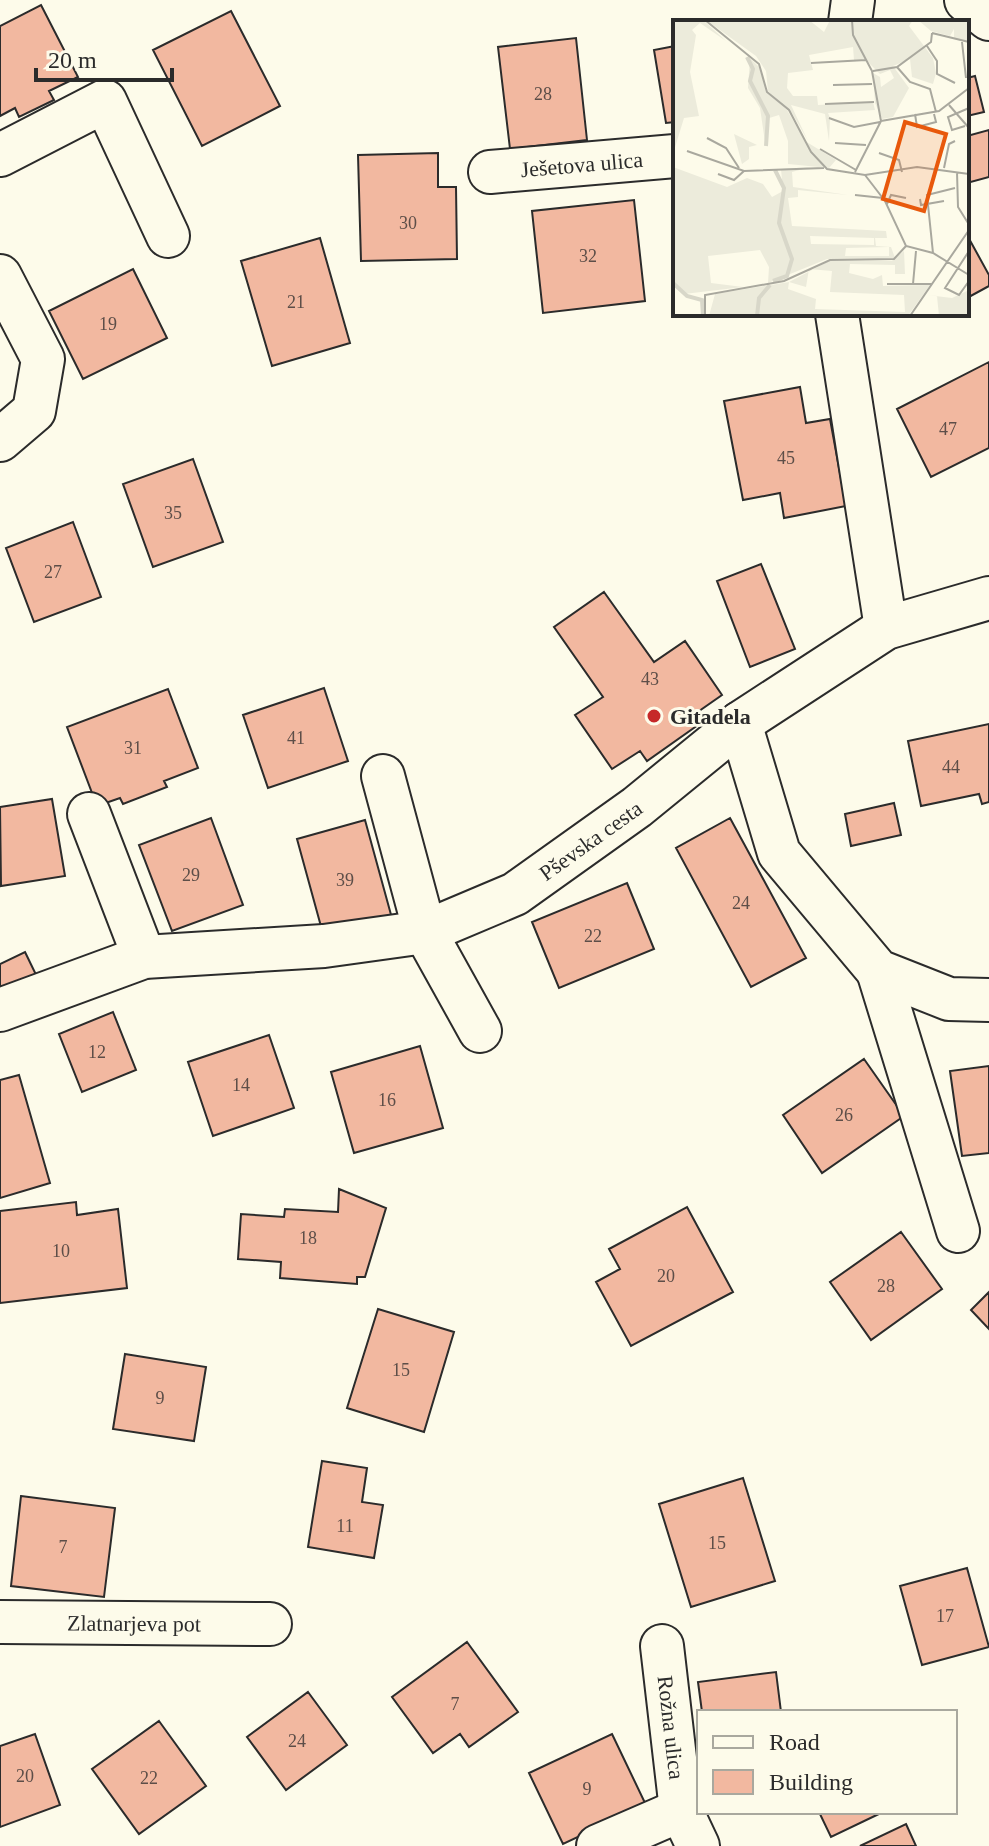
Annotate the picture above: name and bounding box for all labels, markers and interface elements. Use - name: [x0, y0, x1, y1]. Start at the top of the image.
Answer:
- inset map: [673, 20, 969, 316]
- scale bar: [36, 32, 172, 82]
- text: 20 m: [48, 47, 97, 73]
- house number: 28: [534, 84, 552, 104]
- street label: Ješetova ulica: [519, 147, 644, 182]
- house number: 30: [399, 213, 417, 233]
- house number: 32: [579, 246, 597, 266]
- house number: 21: [287, 292, 305, 312]
- house number: 19: [99, 314, 117, 334]
- house number: 47: [939, 419, 957, 439]
- house number: 45: [777, 448, 795, 468]
- house number: 35: [164, 503, 182, 523]
- house number: 27: [44, 562, 62, 582]
- house number: 43: [641, 669, 659, 689]
- place label: Gitadela: [670, 704, 751, 729]
- marker: Gitadela: [645, 707, 663, 725]
- house number: 41: [287, 728, 305, 748]
- house number: 31: [124, 738, 142, 758]
- house number: 44: [942, 757, 960, 777]
- street label: Pševska cesta: [534, 795, 647, 886]
- house number: 29: [182, 865, 200, 885]
- house number: 39: [336, 870, 354, 890]
- house number: 24: [732, 893, 750, 913]
- house number: 22: [584, 926, 602, 946]
- house number: 12: [88, 1042, 106, 1062]
- house number: 14: [232, 1075, 250, 1095]
- house number: 16: [378, 1090, 396, 1110]
- house number: 26: [835, 1105, 853, 1125]
- house number: 18: [299, 1228, 317, 1248]
- house number: 10: [52, 1241, 70, 1261]
- house number: 20: [657, 1266, 675, 1286]
- house number: 28: [877, 1276, 895, 1296]
- house number: 15: [392, 1360, 410, 1380]
- house number: 9: [156, 1388, 165, 1408]
- house number: 11: [336, 1516, 354, 1536]
- house number: 15: [708, 1533, 726, 1553]
- house number: 7: [59, 1537, 68, 1557]
- house number: 17: [936, 1606, 954, 1626]
- street label: Zlatnarjeva pot: [67, 1610, 201, 1636]
- street label: Rožna ulica: [653, 1674, 689, 1781]
- house number: 7: [451, 1694, 460, 1714]
- legend: [697, 1710, 957, 1814]
- text: Road: [769, 1729, 820, 1755]
- house number: 24: [288, 1731, 306, 1751]
- house number: 20: [16, 1766, 34, 1786]
- house number: 22: [140, 1768, 158, 1788]
- text: Building: [769, 1769, 853, 1795]
- house number: 9: [583, 1779, 592, 1799]

